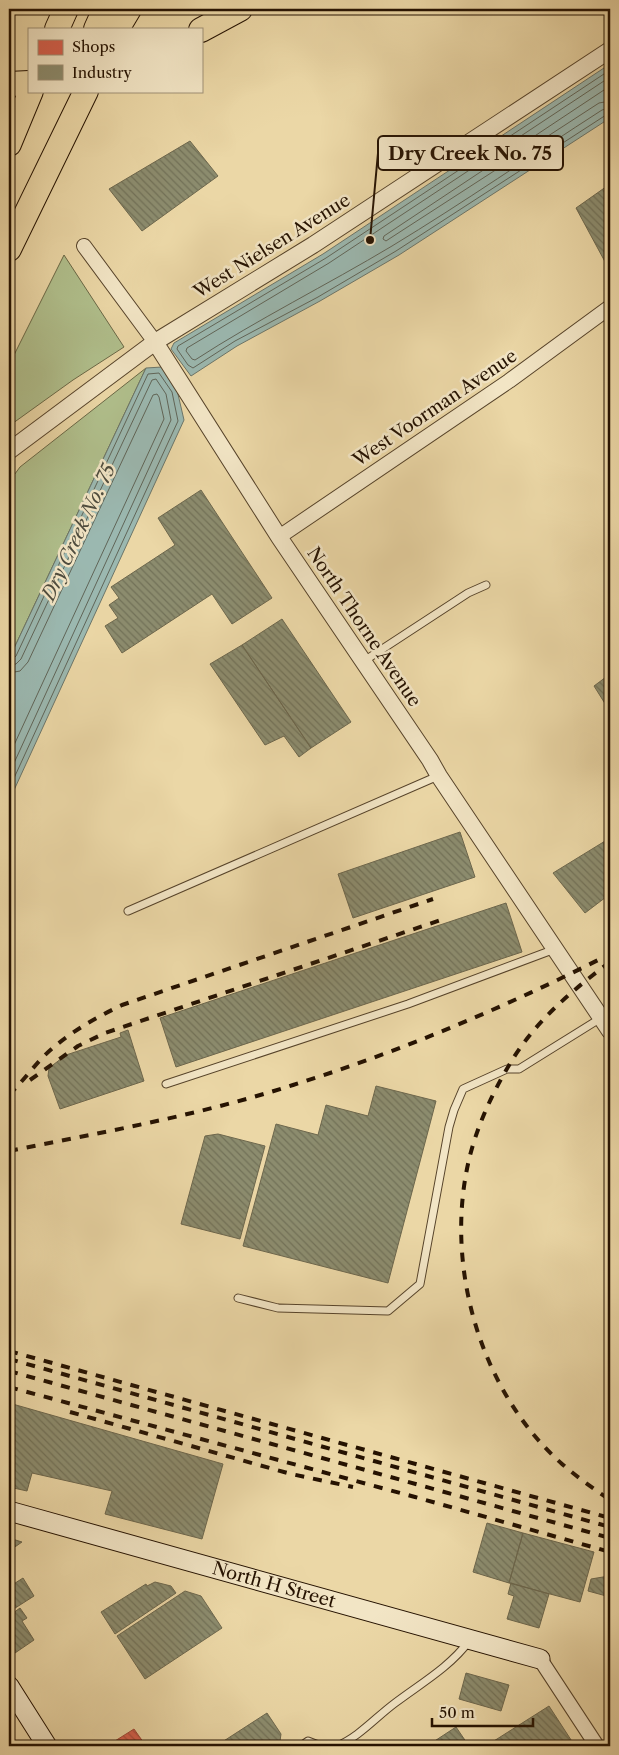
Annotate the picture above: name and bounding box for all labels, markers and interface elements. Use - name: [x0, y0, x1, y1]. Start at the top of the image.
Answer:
- legend: [28, 28, 202, 92]
- text: Shops: [72, 37, 115, 56]
- text: Industry: [72, 63, 132, 82]
- callout: Dry Creek No. 75: [378, 136, 563, 170]
- text: Dry Creek No. 75: [388, 142, 552, 165]
- street label: West Nielsen Avenue: [189, 189, 354, 304]
- street label: West Voorman Avenue: [348, 345, 521, 472]
- water label: Dry Creek No. 75: [36, 460, 120, 606]
- street label: North Thorne Avenue: [302, 543, 426, 711]
- street label: North H Street: [210, 1557, 339, 1613]
- scale bar: [432, 1695, 533, 1727]
- text: 50 m: [439, 1703, 475, 1722]

